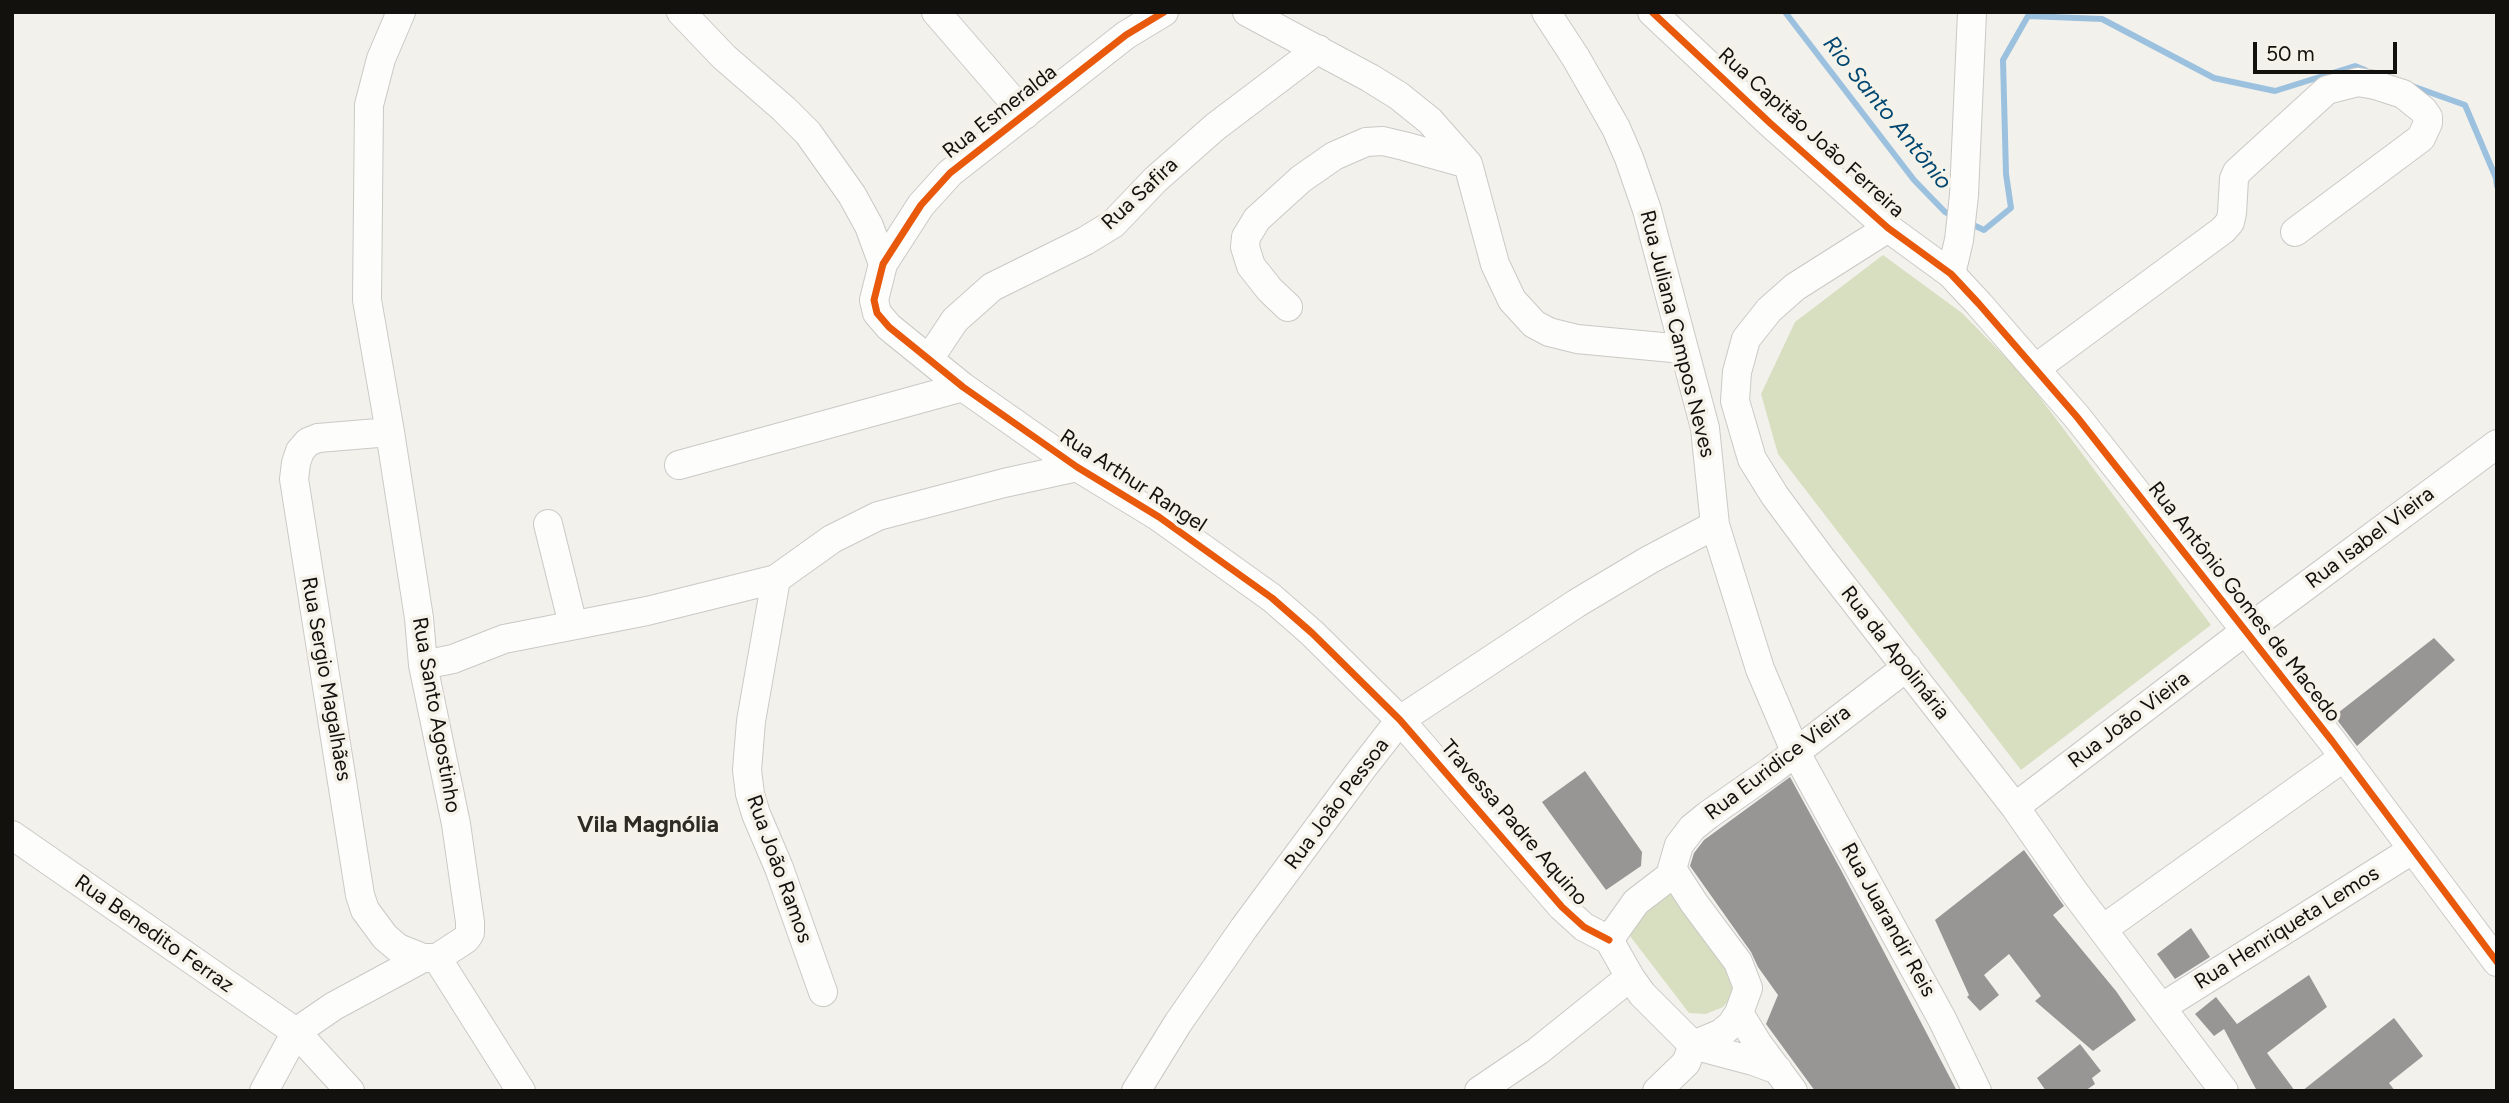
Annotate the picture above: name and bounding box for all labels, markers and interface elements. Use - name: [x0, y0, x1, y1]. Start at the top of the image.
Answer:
- scale bar: [2257, 28, 2400, 72]
- water label: Rio Santo Antônio: [1817, 31, 1957, 195]
- text: 50 m: [2266, 41, 2315, 66]
- street label: Rua Capitão João Ferreira: [1713, 43, 1909, 223]
- street label: Rua Esmeralda: [938, 60, 1062, 164]
- street label: Rua Safira: [1097, 152, 1183, 236]
- street label: Rua Juliana Campos Neves: [1634, 208, 1720, 460]
- street label: Rua Arthur Rangel: [1055, 424, 1211, 538]
- street label: Rua Antônio Gomes de Macedo: [2142, 477, 2346, 727]
- street label: Rua Isabel Vieira: [2301, 482, 2439, 594]
- street label: Rua Sergio Magalhães: [296, 575, 356, 783]
- street label: Rua da Apolinária: [1835, 581, 1955, 725]
- street label: Rua Santo Agostinho: [406, 615, 466, 815]
- street label: Rua João Vieira: [2063, 666, 2195, 774]
- street label: Rua Euridice Vieira: [1700, 700, 1856, 826]
- street label: Rua João Pessoa: [1279, 733, 1395, 875]
- street label: Travessa Padre Aquino: [1435, 735, 1593, 911]
- street label: Rua João Ramos: [741, 792, 817, 946]
- district label: Vila Magnólia: [577, 811, 719, 839]
- street label: Rua Juarandir Reis: [1835, 839, 1941, 1001]
- street label: Rua Henriqueta Lemos: [2190, 861, 2384, 995]
- street label: Rua Benedito Ferraz: [70, 870, 238, 998]

